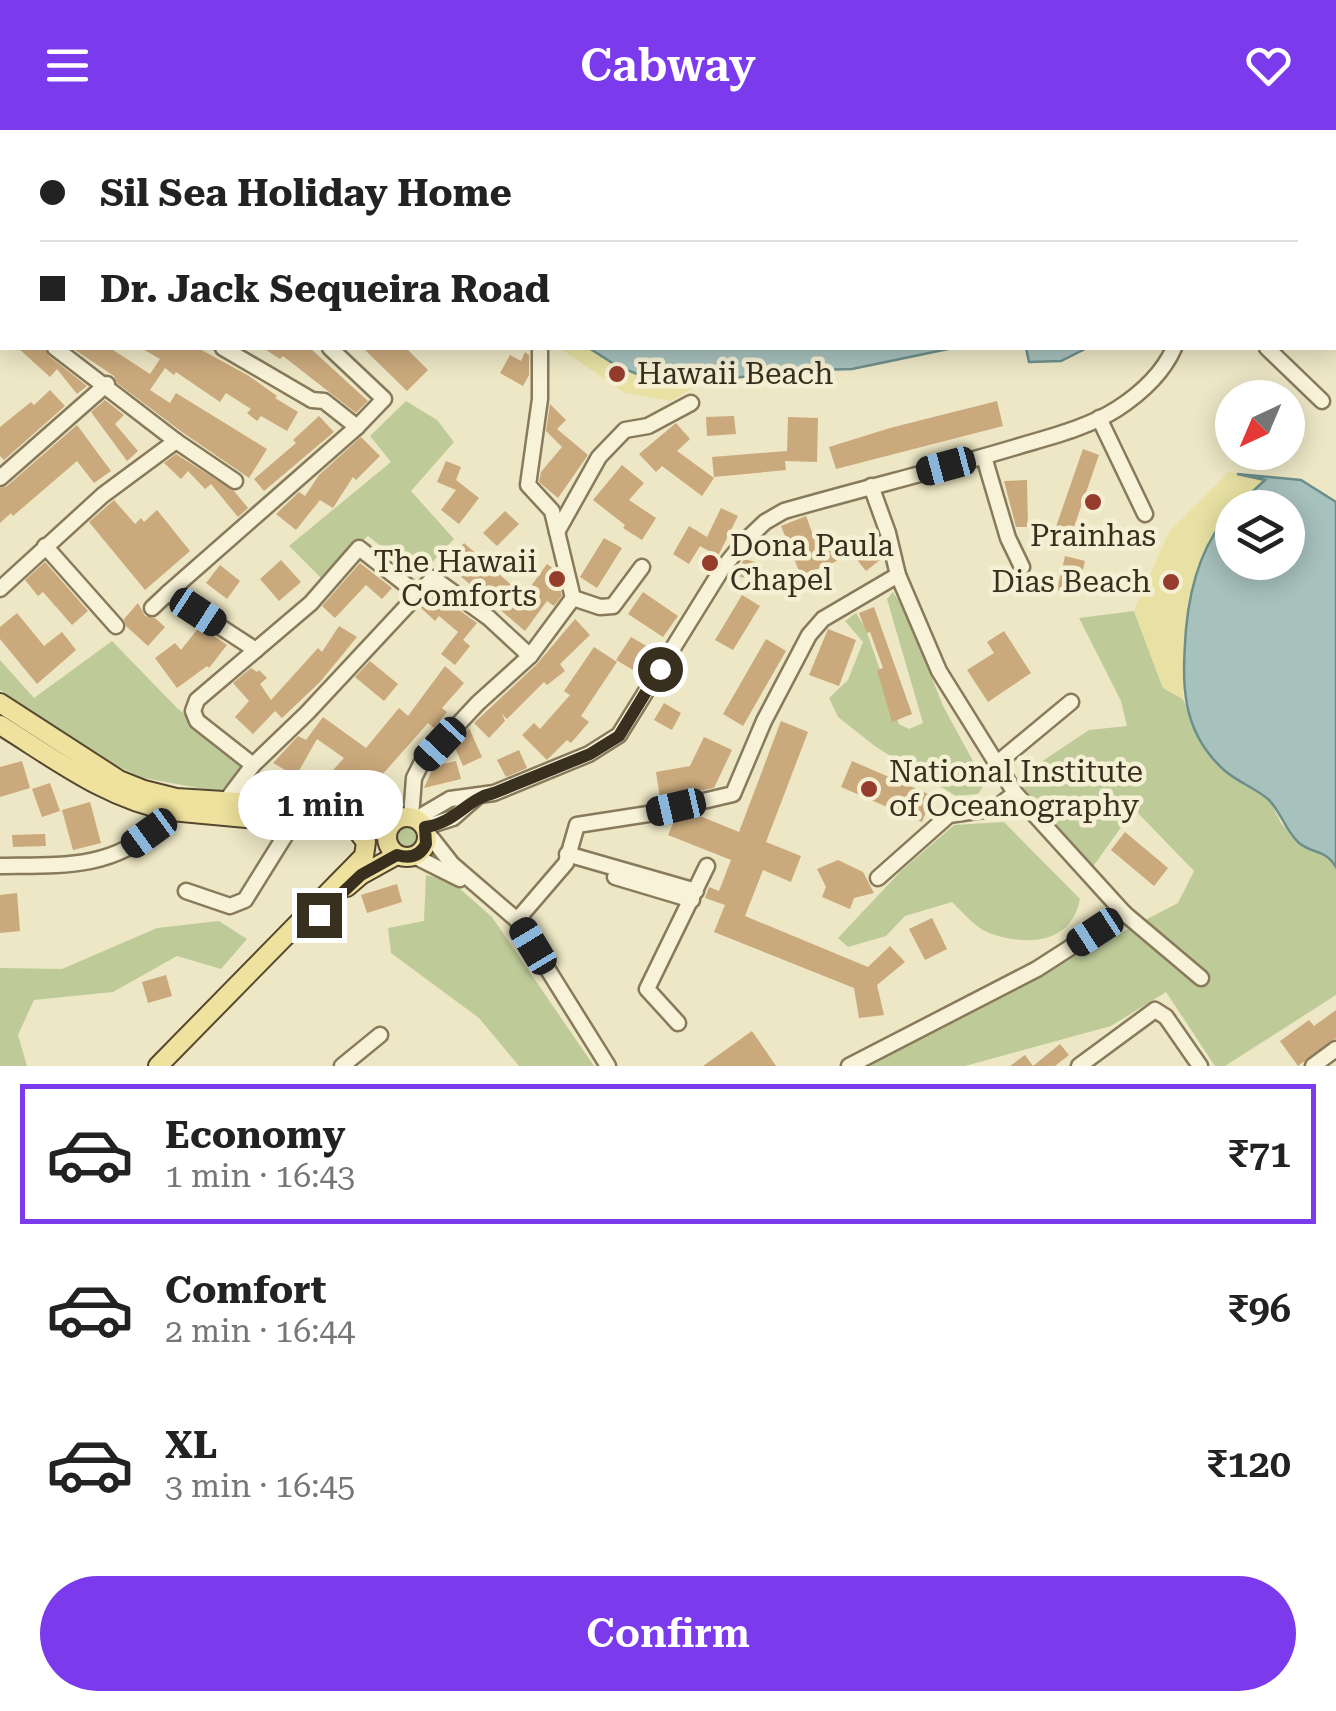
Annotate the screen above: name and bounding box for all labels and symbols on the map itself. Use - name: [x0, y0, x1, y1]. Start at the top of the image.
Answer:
- place label: Hawaii Beach: [637, 356, 833, 391]
- marker: Hawaii Beach: [606, 363, 628, 385]
- north arrow: [1215, 380, 1305, 470]
- car: [913, 444, 979, 488]
- marker: Prainhas: [1082, 491, 1104, 513]
- place label: Prainhas: [1030, 518, 1156, 553]
- place label: Dona Paula Chapel: [730, 528, 894, 597]
- place label: The Hawaii Comforts: [373, 544, 537, 613]
- marker: Dona Paula Chapel: [699, 552, 721, 574]
- place label: Dias Beach: [991, 564, 1151, 599]
- marker: The Hawaii Comforts: [546, 568, 568, 590]
- marker: Dias Beach: [1160, 571, 1182, 593]
- car: [165, 583, 231, 641]
- route start: [638, 647, 683, 692]
- car: [409, 712, 471, 776]
- place label: National Institute of Oceanography: [889, 754, 1143, 823]
- callout: 1 min: [236, 770, 402, 840]
- marker: National Institute of Oceanography: [858, 778, 880, 800]
- car: [643, 786, 709, 828]
- car: [116, 803, 182, 863]
- route end: [297, 893, 342, 938]
- car: [1062, 903, 1128, 961]
- car: [505, 913, 561, 979]

